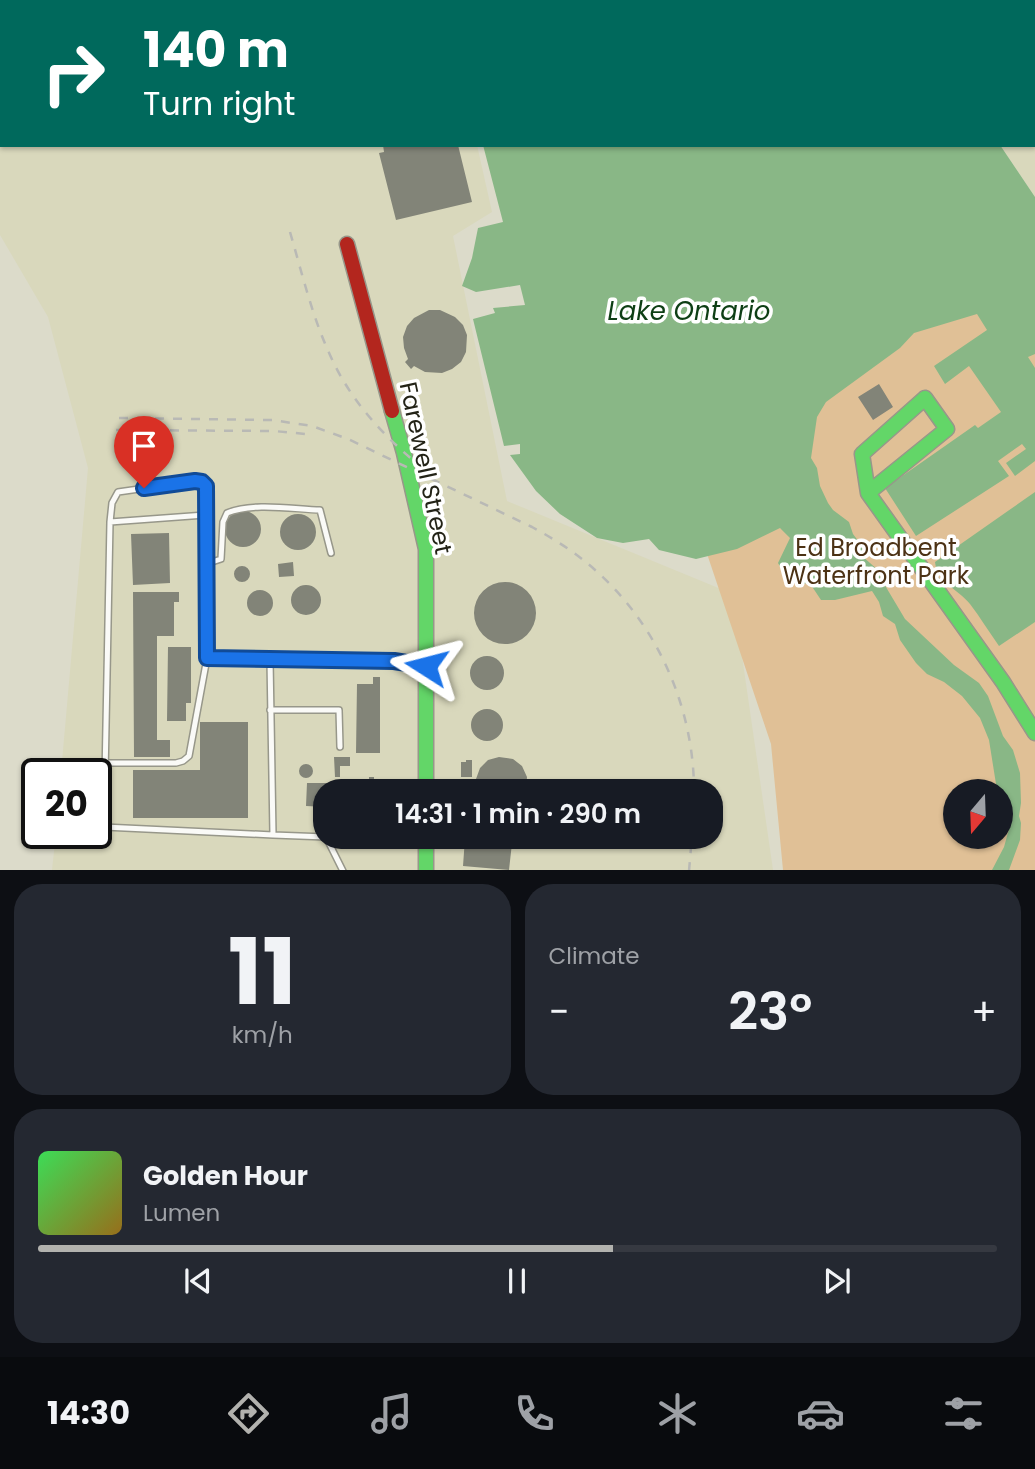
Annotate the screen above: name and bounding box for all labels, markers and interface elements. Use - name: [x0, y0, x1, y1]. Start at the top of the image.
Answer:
- text: 140 m: [143, 16, 289, 84]
- icon: right: [28, 28, 119, 119]
- text: Turn right: [143, 81, 295, 126]
- water label: Lake Ontario: [608, 293, 770, 329]
- street label: Farewell Street: [392, 379, 460, 557]
- pin: [114, 416, 174, 488]
- icon: arrive: [125, 427, 163, 465]
- park label: Ed Broadbent Waterfront Park: [783, 531, 970, 592]
- position arrow: [389, 629, 463, 703]
- speed limit sign: 20: [21, 758, 112, 849]
- north arrow: [943, 779, 1013, 849]
- map controls: [943, 779, 1013, 849]
- text: 14:31 · 1 min · 290 m: [395, 796, 641, 832]
- text: 11: [228, 908, 296, 1036]
- text: Climate: [549, 940, 639, 972]
- text: 23°: [728, 975, 812, 1048]
- text: −: [549, 985, 569, 1038]
- text: +: [971, 985, 997, 1038]
- text: km/h: [232, 1019, 293, 1051]
- text: Golden Hour: [143, 1158, 308, 1194]
- text: Lumen: [143, 1197, 220, 1229]
- icon: previous: [179, 1262, 217, 1300]
- icon: pause: [498, 1262, 536, 1300]
- icon: next: [818, 1262, 856, 1300]
- icon: directions: [224, 1389, 273, 1438]
- icon: music: [367, 1389, 416, 1438]
- icon: phone: [510, 1389, 559, 1438]
- icon: climate: [653, 1389, 702, 1438]
- icon: car: [796, 1389, 845, 1438]
- icon: filters: [939, 1389, 988, 1438]
- text: 14:30: [47, 1390, 130, 1435]

